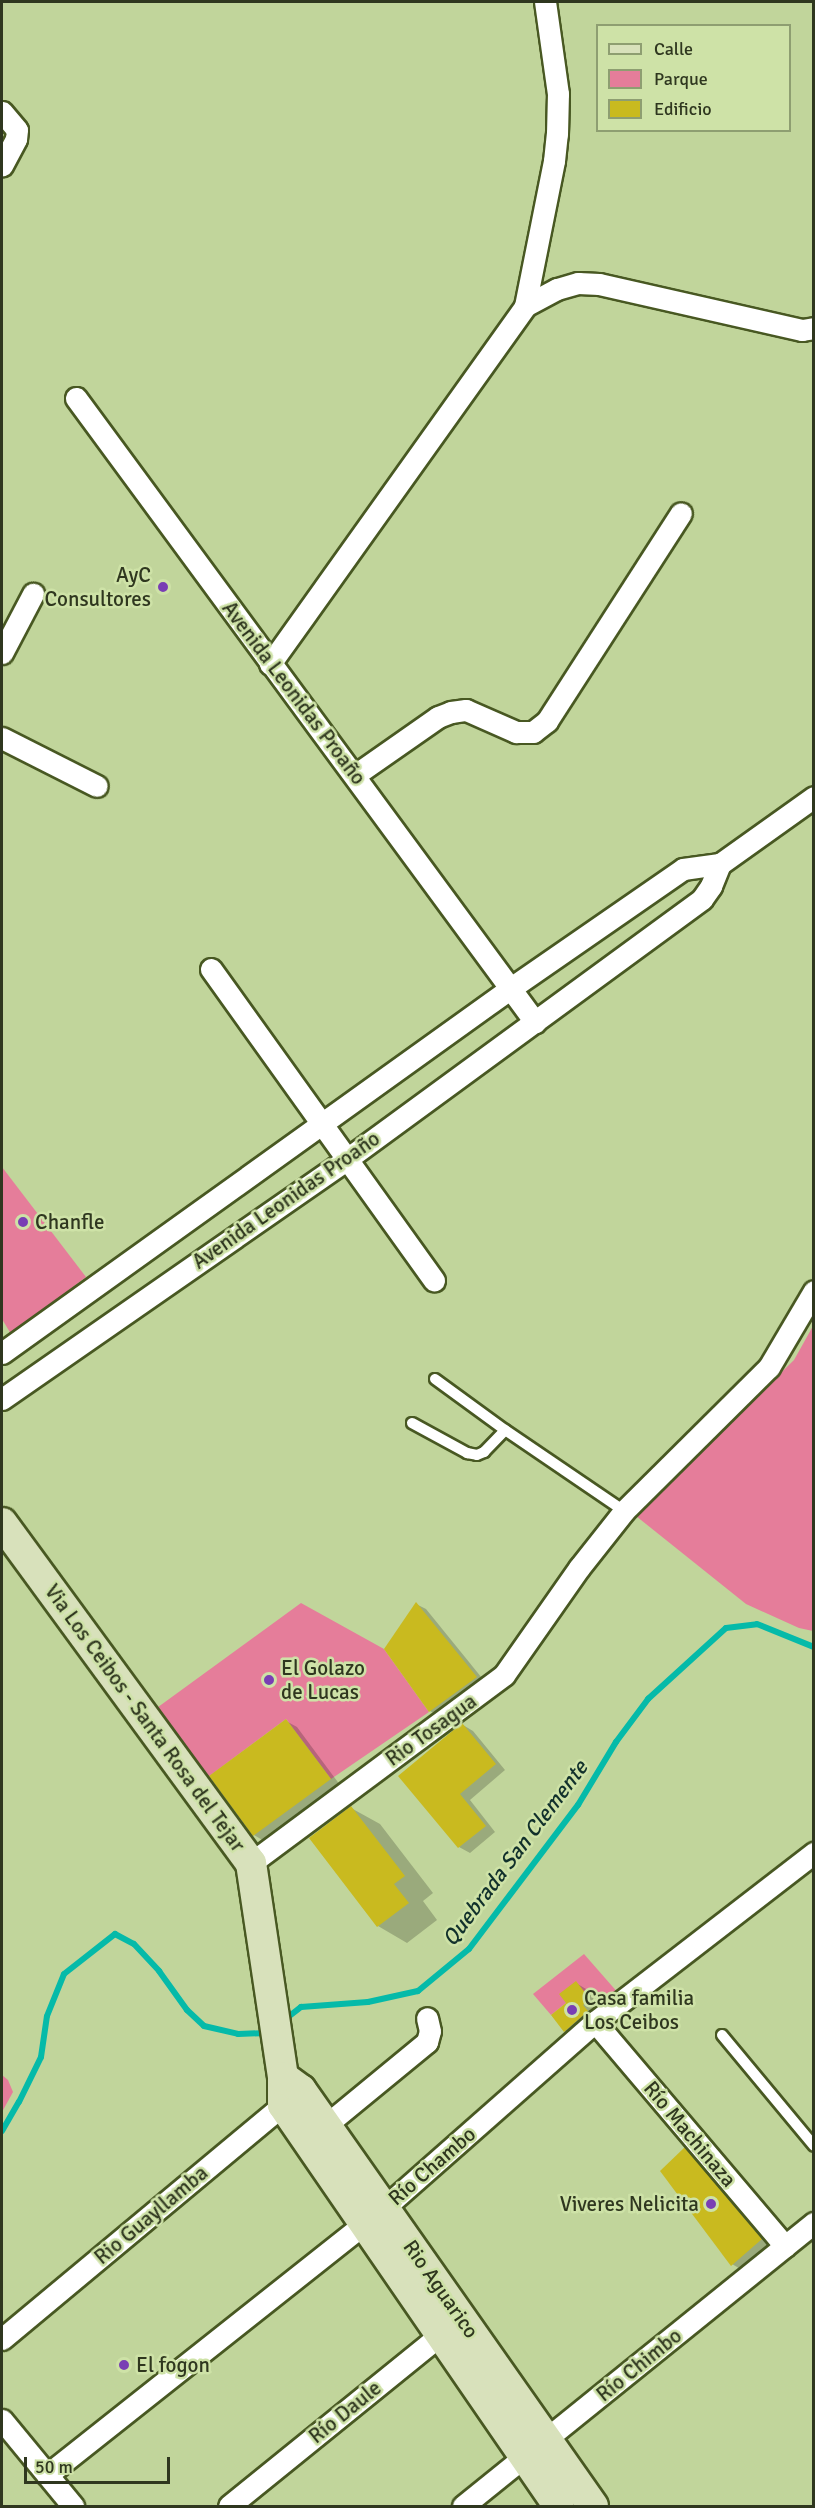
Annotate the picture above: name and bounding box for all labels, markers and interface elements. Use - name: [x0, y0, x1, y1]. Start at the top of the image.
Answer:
- legend: [596, 24, 791, 132]
- text: Calle: [654, 38, 693, 60]
- text: Parque: [654, 68, 708, 90]
- text: Edificio: [654, 98, 712, 120]
- place label: AyC Consultores: [45, 562, 151, 612]
- marker: AyC Consultores: [156, 580, 170, 594]
- street label: Avenida Leonidas Proaño: [217, 596, 371, 790]
- street label: Avenida Leonidas Proaño: [187, 1126, 385, 1274]
- place label: Chanfle: [35, 1209, 104, 1235]
- marker: Chanfle: [16, 1215, 30, 1229]
- street label: Via Los Ceibos - Santa Rosa del Tejar: [39, 1579, 251, 1857]
- place label: El Golazo de Lucas: [281, 1655, 365, 1705]
- marker: El Golazo de Lucas: [262, 1673, 276, 1687]
- street label: Rio Tosagua: [381, 1689, 481, 1771]
- water label: Quebrada San Clemente: [437, 1755, 593, 1951]
- place label: Casa familia Los Ceibos: [584, 1985, 694, 2035]
- marker: Casa familia Los Ceibos: [565, 2003, 579, 2017]
- street label: Río Machinaza: [638, 2076, 742, 2192]
- street label: Río Chambo: [383, 2121, 481, 2211]
- street label: Rio Guayllamba: [89, 2160, 213, 2270]
- place label: Viveres Nelicita: [560, 2191, 699, 2217]
- marker: Viveres Nelicita: [704, 2197, 718, 2211]
- street label: Rio Aguarico: [398, 2235, 484, 2343]
- street label: Río Chimbo: [591, 2323, 687, 2407]
- place label: El fogon: [136, 2352, 210, 2378]
- marker: El fogon: [117, 2358, 131, 2372]
- street label: Río Daule: [304, 2375, 386, 2449]
- scale bar: [27, 2445, 172, 2483]
- text: 50 m: [35, 2456, 73, 2478]

